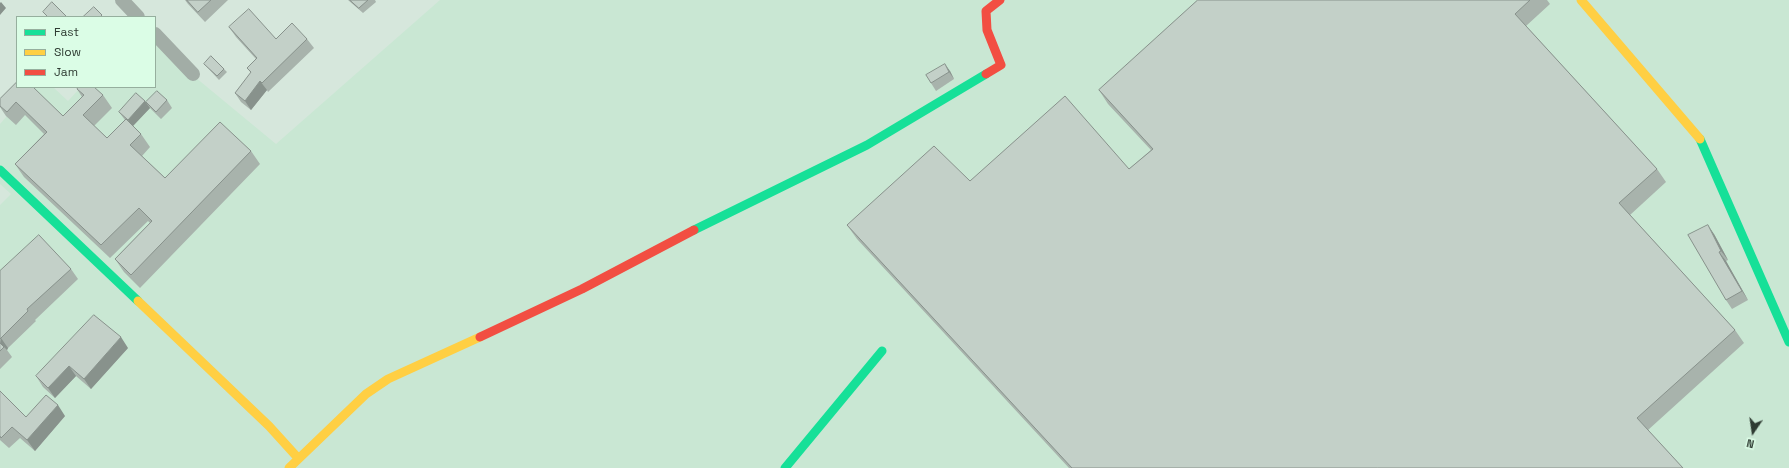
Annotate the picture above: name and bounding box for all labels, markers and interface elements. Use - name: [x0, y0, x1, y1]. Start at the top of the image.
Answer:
- legend: [16, 16, 156, 88]
- text: Fast: [54, 24, 79, 40]
- text: Slow: [54, 44, 81, 60]
- text: Jam: [54, 64, 78, 80]
- north arrow: [1733, 412, 1773, 452]
- text: N: [1745, 436, 1755, 451]

